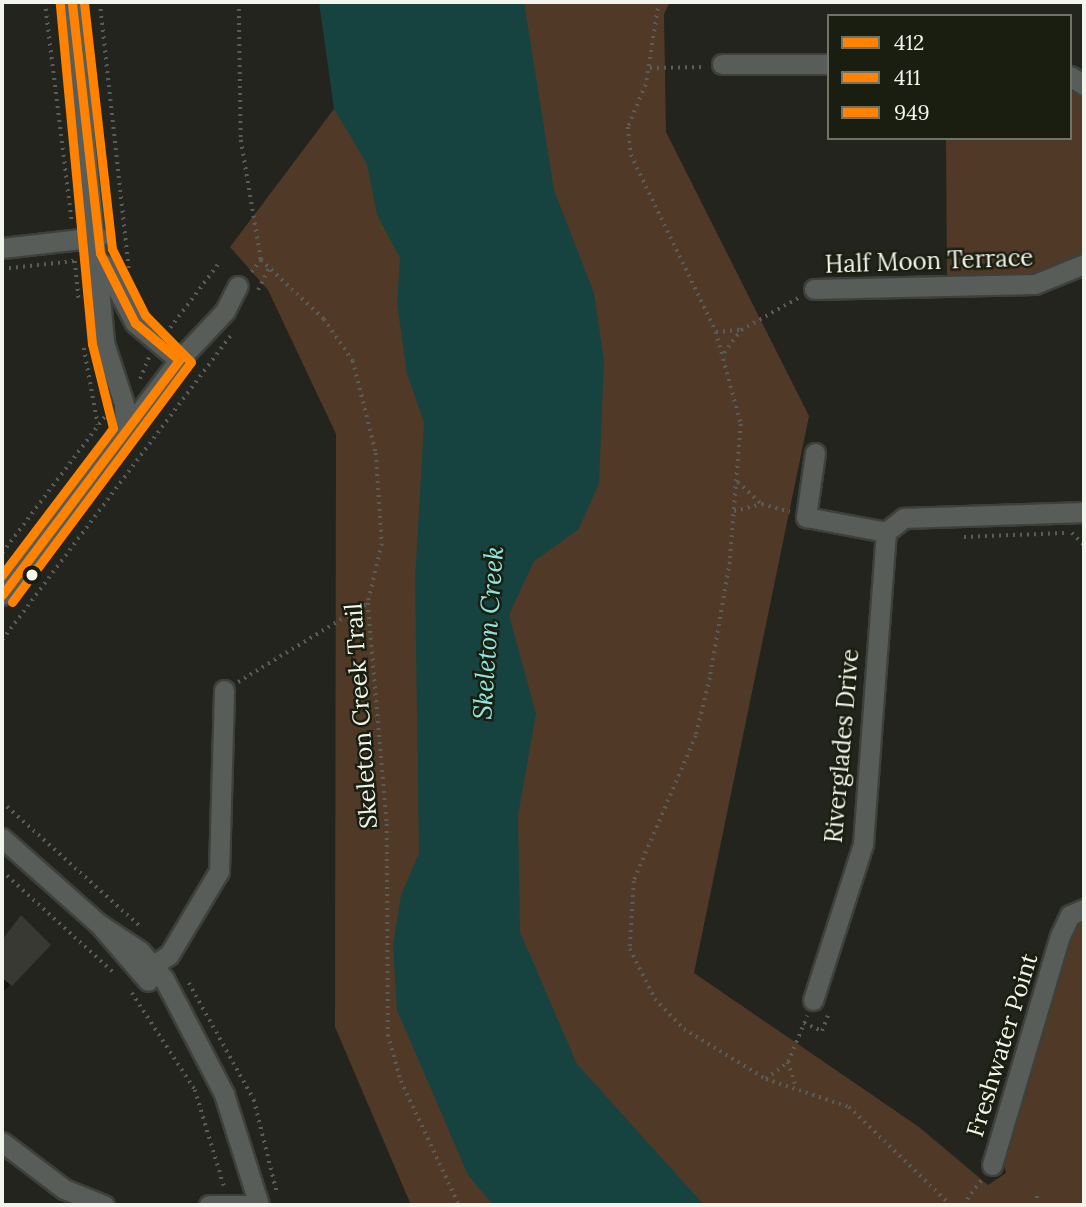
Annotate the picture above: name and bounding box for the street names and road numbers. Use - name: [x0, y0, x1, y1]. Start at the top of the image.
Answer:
- street label: Half Moon Terrace: [824, 243, 1034, 279]
- street label: Skeleton Creek Trail: [339, 602, 383, 830]
- street label: Riverglades Drive: [819, 648, 865, 844]
- street label: Freshwater Point: [960, 950, 1044, 1140]

